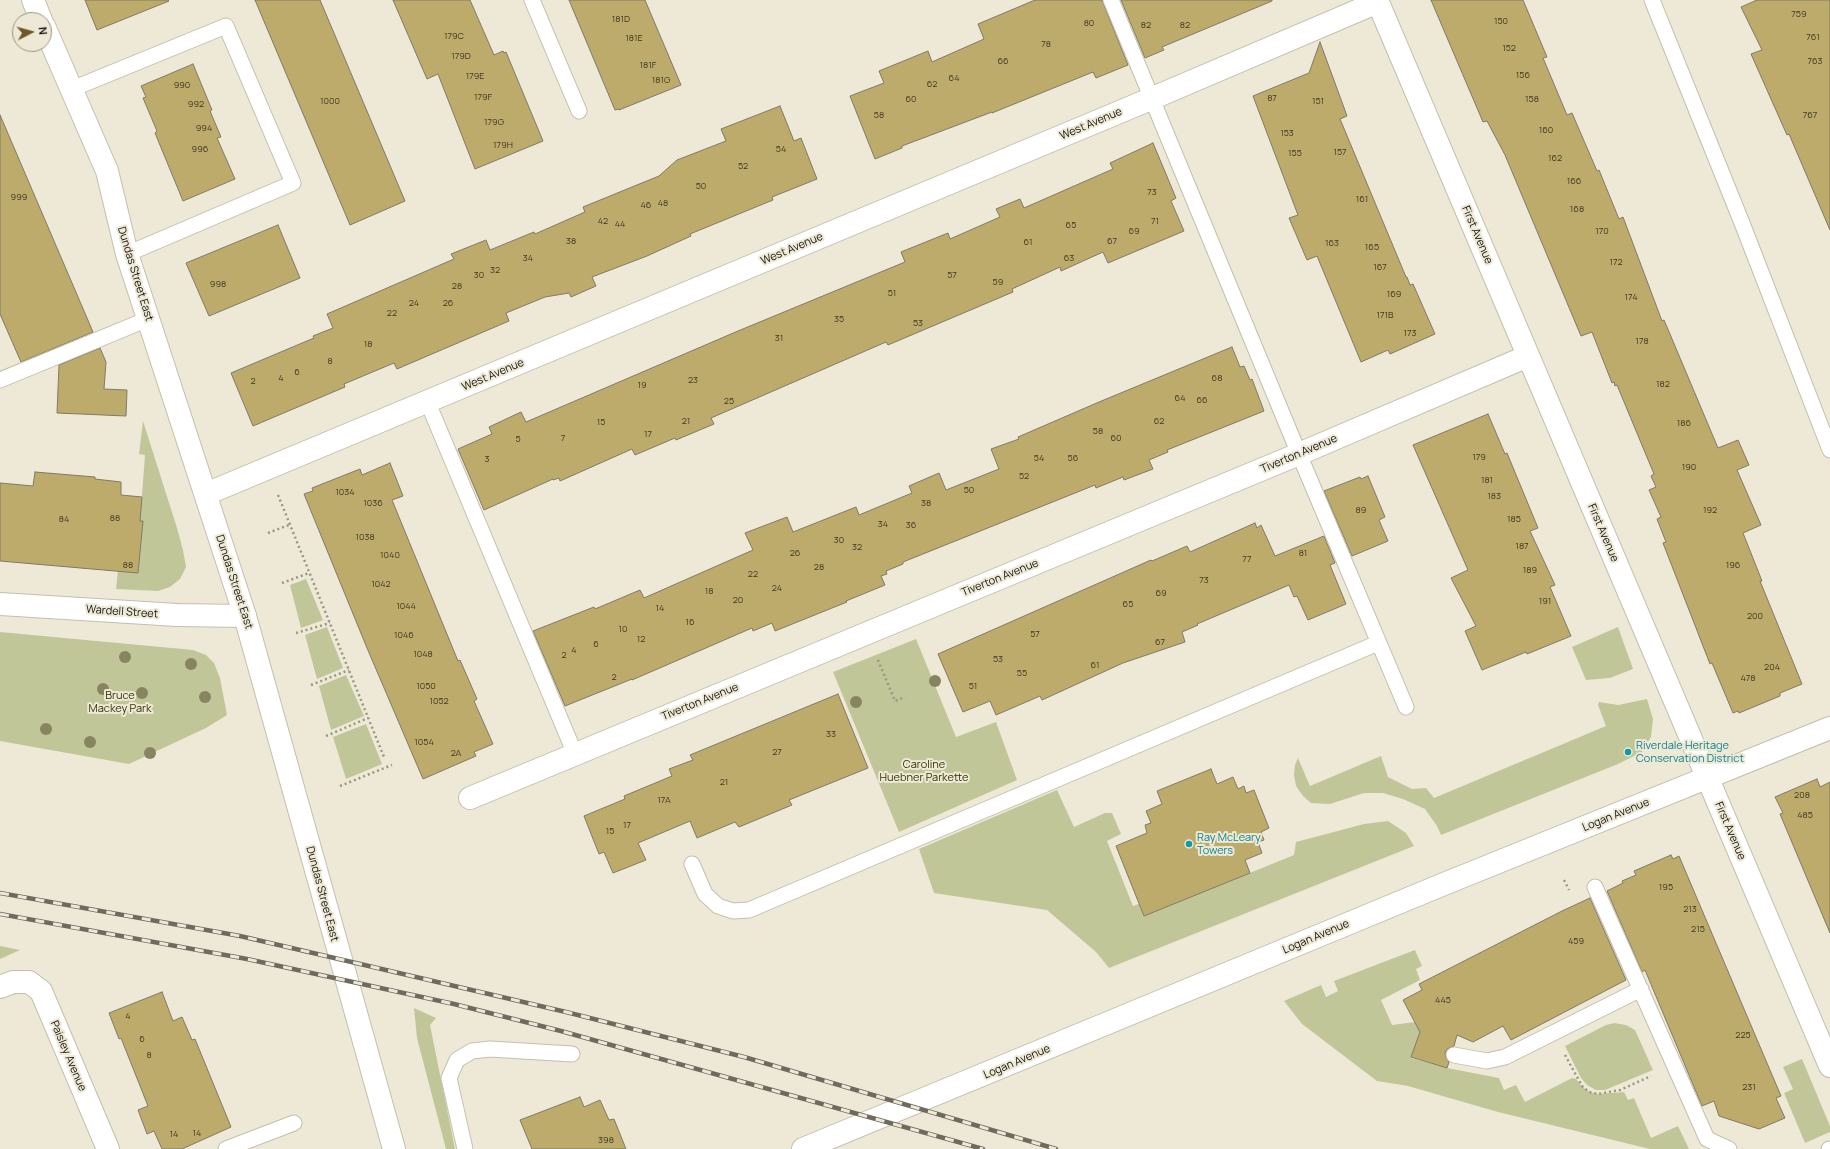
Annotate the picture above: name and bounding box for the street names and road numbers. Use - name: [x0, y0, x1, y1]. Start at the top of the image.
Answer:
- street label: West Avenue: [1058, 105, 1124, 143]
- street label: First Avenue: [1459, 204, 1495, 266]
- street label: Dundas Street East: [114, 225, 156, 323]
- street label: West Avenue: [759, 230, 825, 268]
- street label: West Avenue: [460, 356, 526, 394]
- street label: Tiverton Avenue: [1259, 432, 1339, 476]
- street label: First Avenue: [1585, 502, 1621, 564]
- street label: Dundas Street East: [213, 533, 255, 631]
- street label: Tiverton Avenue: [960, 557, 1040, 599]
- street label: Wardell Street: [85, 603, 159, 621]
- street label: Tiverton Avenue: [660, 681, 740, 723]
- street label: Logan Avenue: [1581, 796, 1651, 834]
- street label: First Avenue: [1712, 800, 1748, 862]
- street label: Dundas Street East: [303, 845, 341, 943]
- street label: Logan Avenue: [1281, 917, 1351, 957]
- street label: Paisley Avenue: [47, 1019, 89, 1093]
- street label: Logan Avenue: [982, 1042, 1052, 1082]

